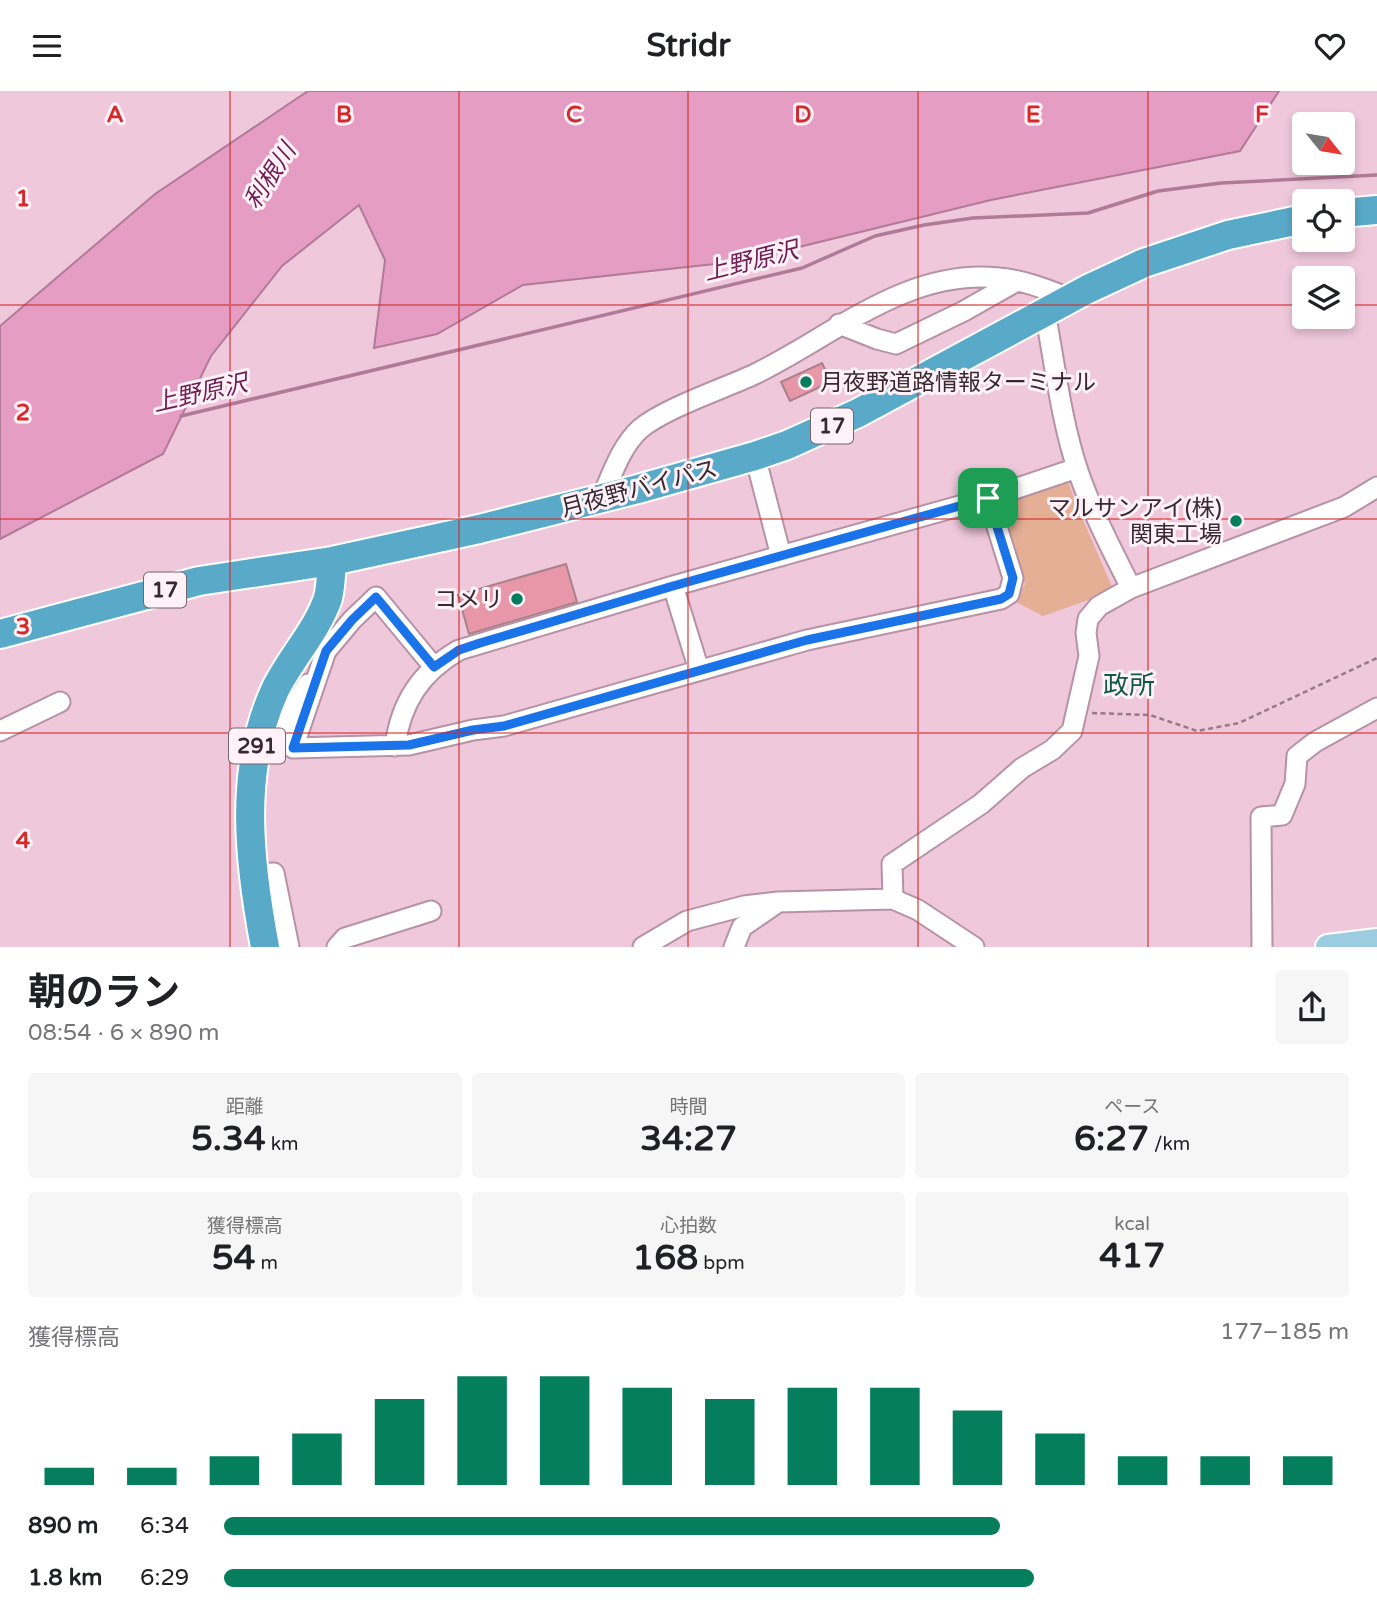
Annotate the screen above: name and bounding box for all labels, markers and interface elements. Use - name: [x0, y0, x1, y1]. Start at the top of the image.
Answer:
- icon: menu: [28, 27, 66, 65]
- text: Stridr: [647, 27, 730, 65]
- icon: heart: [1311, 27, 1349, 65]
- text: A: [106, 101, 124, 129]
- text: B: [336, 101, 352, 129]
- text: C: [566, 101, 582, 129]
- text: D: [794, 101, 812, 129]
- text: E: [1026, 101, 1040, 129]
- text: F: [1255, 101, 1269, 129]
- north arrow: [1292, 112, 1354, 175]
- map controls: [1292, 112, 1355, 329]
- water label: 利根川: [239, 136, 304, 214]
- text: 1: [16, 185, 30, 213]
- button: locate: [1292, 189, 1355, 252]
- water label: 上野原沢: [701, 235, 804, 287]
- button: layers: [1292, 266, 1355, 329]
- water label: 上野原沢: [150, 368, 253, 418]
- place label: 月夜野道路情報ターミナル: [820, 369, 1096, 397]
- marker: 月夜野道路情報ターミナル: [798, 374, 814, 390]
- text: 2: [16, 399, 30, 427]
- road number: 17: [811, 409, 853, 443]
- street label: 月夜野バイパス: [558, 455, 720, 523]
- pin: [958, 468, 1018, 528]
- icon: arrive: [969, 479, 1007, 517]
- place label: マルサンアイ(株) 関東工場: [1048, 495, 1222, 549]
- marker: マルサンアイ(株) 関東工場: [1228, 513, 1244, 529]
- road number: 17: [144, 573, 186, 607]
- place label: コメリ: [434, 586, 503, 614]
- marker: コメリ: [509, 591, 525, 607]
- text: 3: [16, 613, 30, 641]
- district label: 政所: [1103, 670, 1155, 701]
- road number: 291: [229, 729, 285, 763]
- text: 4: [16, 827, 31, 855]
- text: 朝のラン: [28, 970, 180, 1016]
- button: share: [1275, 970, 1349, 1044]
- text: 08:54 · 6 × 890 m: [28, 1019, 219, 1047]
- text: 距離: [226, 1096, 264, 1118]
- text: 時間: [669, 1096, 708, 1118]
- text: ペース: [1104, 1096, 1160, 1118]
- text: 5.34: [191, 1118, 266, 1160]
- text: 34:27: [640, 1118, 737, 1160]
- text: 6:27: [1074, 1118, 1149, 1160]
- text: km: [266, 1133, 299, 1155]
- text: /km: [1149, 1133, 1190, 1155]
- text: kcal: [1114, 1213, 1150, 1235]
- text: 獲得標高: [207, 1215, 283, 1237]
- text: 心拍数: [660, 1215, 717, 1237]
- text: 417: [1099, 1235, 1165, 1277]
- text: 54: [212, 1237, 256, 1279]
- text: 168: [632, 1237, 698, 1279]
- text: m: [256, 1252, 278, 1274]
- text: bpm: [698, 1252, 745, 1274]
- text: 177–185 m: [1220, 1318, 1349, 1346]
- text: 獲得標高: [28, 1324, 120, 1352]
- text: 890 m: [28, 1512, 98, 1540]
- text: 6:34: [140, 1512, 189, 1540]
- text: 1.8 km: [28, 1564, 102, 1592]
- text: 6:29: [140, 1564, 189, 1592]

